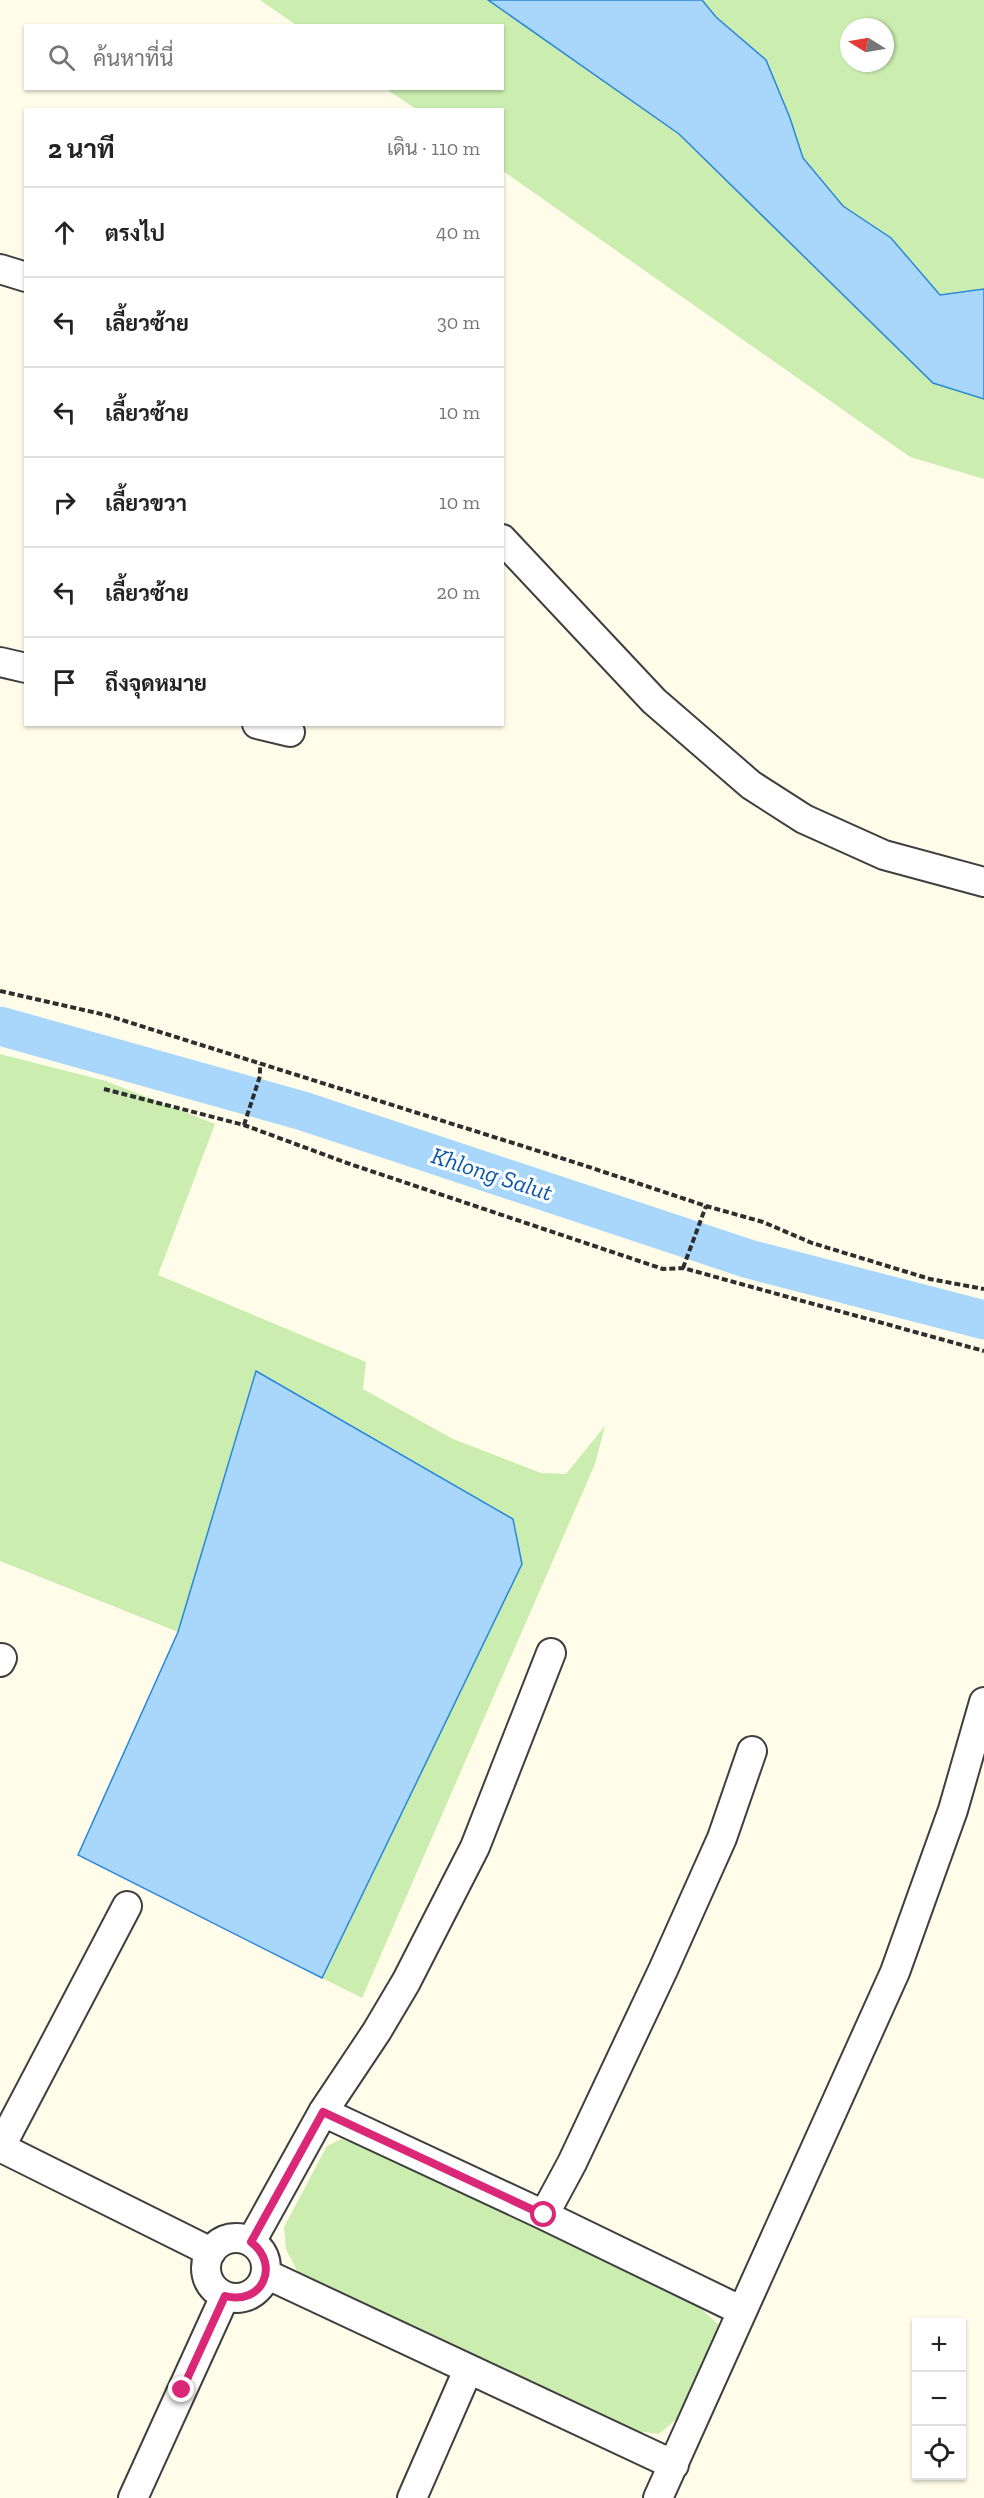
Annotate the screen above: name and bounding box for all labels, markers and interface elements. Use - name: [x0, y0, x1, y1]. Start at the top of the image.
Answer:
- north arrow: [840, 18, 894, 72]
- search box: [24, 24, 504, 90]
- icon: search: [45, 41, 78, 74]
- text: ค้นหาที่นี่: [93, 45, 173, 72]
- text: 2 นาที: [48, 133, 115, 165]
- text: เดิน · 110 m: [387, 136, 480, 160]
- icon: ahead: [48, 216, 81, 249]
- text: ตรงไป: [105, 220, 165, 247]
- text: 40 m: [436, 220, 480, 244]
- icon: left: [48, 306, 81, 339]
- text: เลี้ยวซ้าย: [105, 310, 189, 337]
- text: 30 m: [437, 310, 480, 334]
- icon: left: [48, 396, 81, 429]
- text: เลี้ยวซ้าย: [105, 400, 189, 427]
- text: 10 m: [439, 400, 480, 424]
- icon: right: [48, 486, 81, 519]
- text: เลี้ยวขวา: [105, 490, 187, 517]
- text: 10 m: [439, 490, 480, 514]
- icon: left: [48, 576, 81, 609]
- text: เลี้ยวซ้าย: [105, 580, 189, 607]
- text: 20 m: [436, 580, 480, 604]
- icon: arrive: [48, 666, 81, 699]
- text: ถึงจุดหมาย: [105, 670, 207, 697]
- water label: Khlong Salut: [428, 1140, 556, 1207]
- route start: [530, 2201, 556, 2227]
- map controls: [912, 2318, 966, 2480]
- button: +: [912, 2318, 966, 2372]
- button: −: [912, 2372, 966, 2426]
- route end: [168, 2376, 194, 2402]
- button: locate: [912, 2426, 966, 2480]

